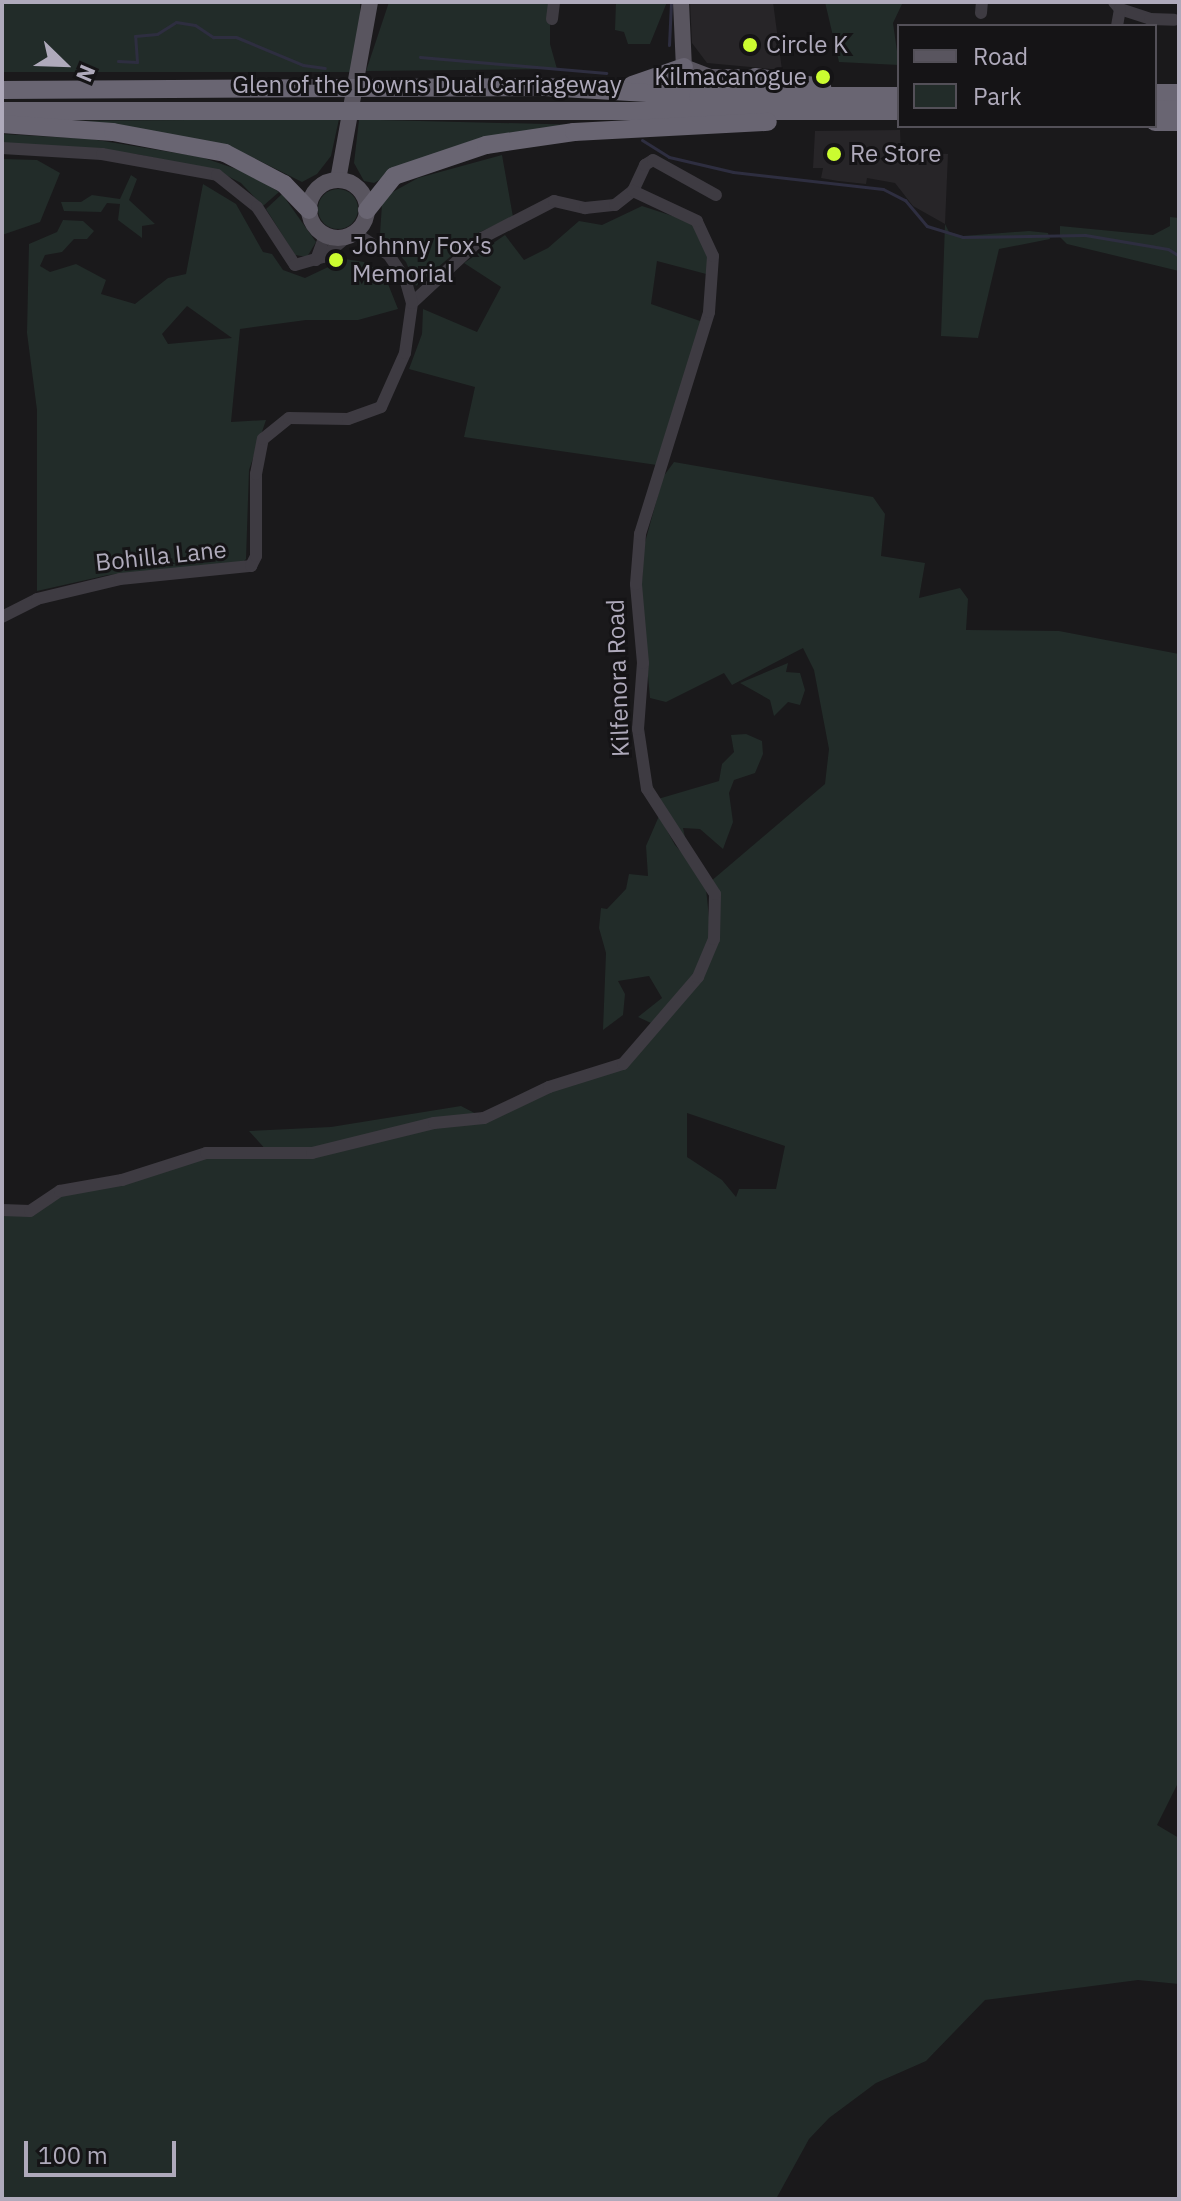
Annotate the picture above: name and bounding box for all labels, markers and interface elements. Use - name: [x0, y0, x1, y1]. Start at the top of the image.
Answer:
- north arrow: [24, 24, 104, 104]
- legend: [897, 24, 1157, 128]
- place label: Circle K: [766, 31, 848, 59]
- marker: Circle K: [741, 36, 759, 54]
- text: Road: [973, 40, 1028, 72]
- text: N: [70, 61, 103, 87]
- place label: Kilmacanogue: [654, 63, 807, 91]
- marker: Kilmacanogue: [814, 68, 832, 86]
- street label: Glen of the Downs Dual Carriageway: [232, 71, 622, 99]
- text: Park: [973, 80, 1022, 112]
- place label: Re Store: [850, 140, 941, 168]
- marker: Re Store: [825, 145, 843, 163]
- place label: Johnny Fox's Memorial: [352, 232, 492, 288]
- marker: Johnny Fox's Memorial: [327, 251, 345, 269]
- street label: Bohilla Lane: [94, 535, 228, 577]
- street label: Kilfenora Road: [601, 599, 635, 757]
- scale bar: [28, 2125, 180, 2175]
- text: 100 m: [38, 2139, 108, 2171]

